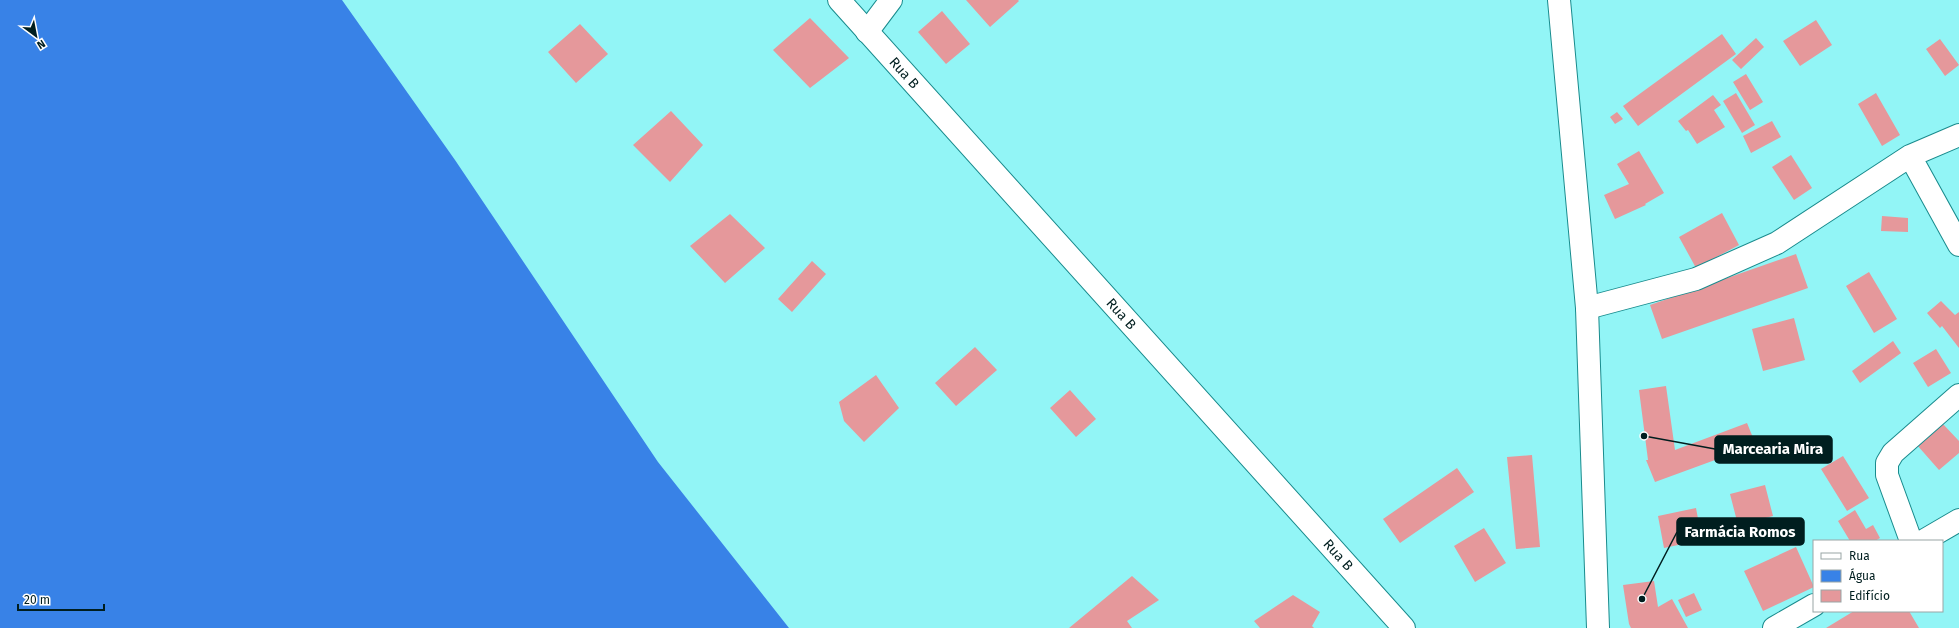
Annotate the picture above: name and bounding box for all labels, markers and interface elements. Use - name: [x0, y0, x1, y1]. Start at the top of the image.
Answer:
- north arrow: [16, 16, 56, 56]
- text: N: [34, 37, 48, 52]
- street label: Rua B: [885, 54, 923, 92]
- street label: Rua B: [1102, 295, 1140, 333]
- callout: Marcearia Mira: [1715, 436, 1832, 463]
- text: Marcearia Mira: [1723, 440, 1823, 458]
- callout: Farmácia Romos: [1677, 518, 1804, 545]
- text: Farmácia Romos: [1684, 523, 1796, 541]
- street label: Rua B: [1319, 536, 1357, 574]
- legend: [1813, 540, 1943, 612]
- text: Rua: [1849, 549, 1870, 563]
- text: Água: [1849, 568, 1876, 583]
- scale bar: [18, 586, 104, 612]
- text: Edifício: [1849, 589, 1890, 603]
- text: 20 m: [24, 593, 50, 607]

